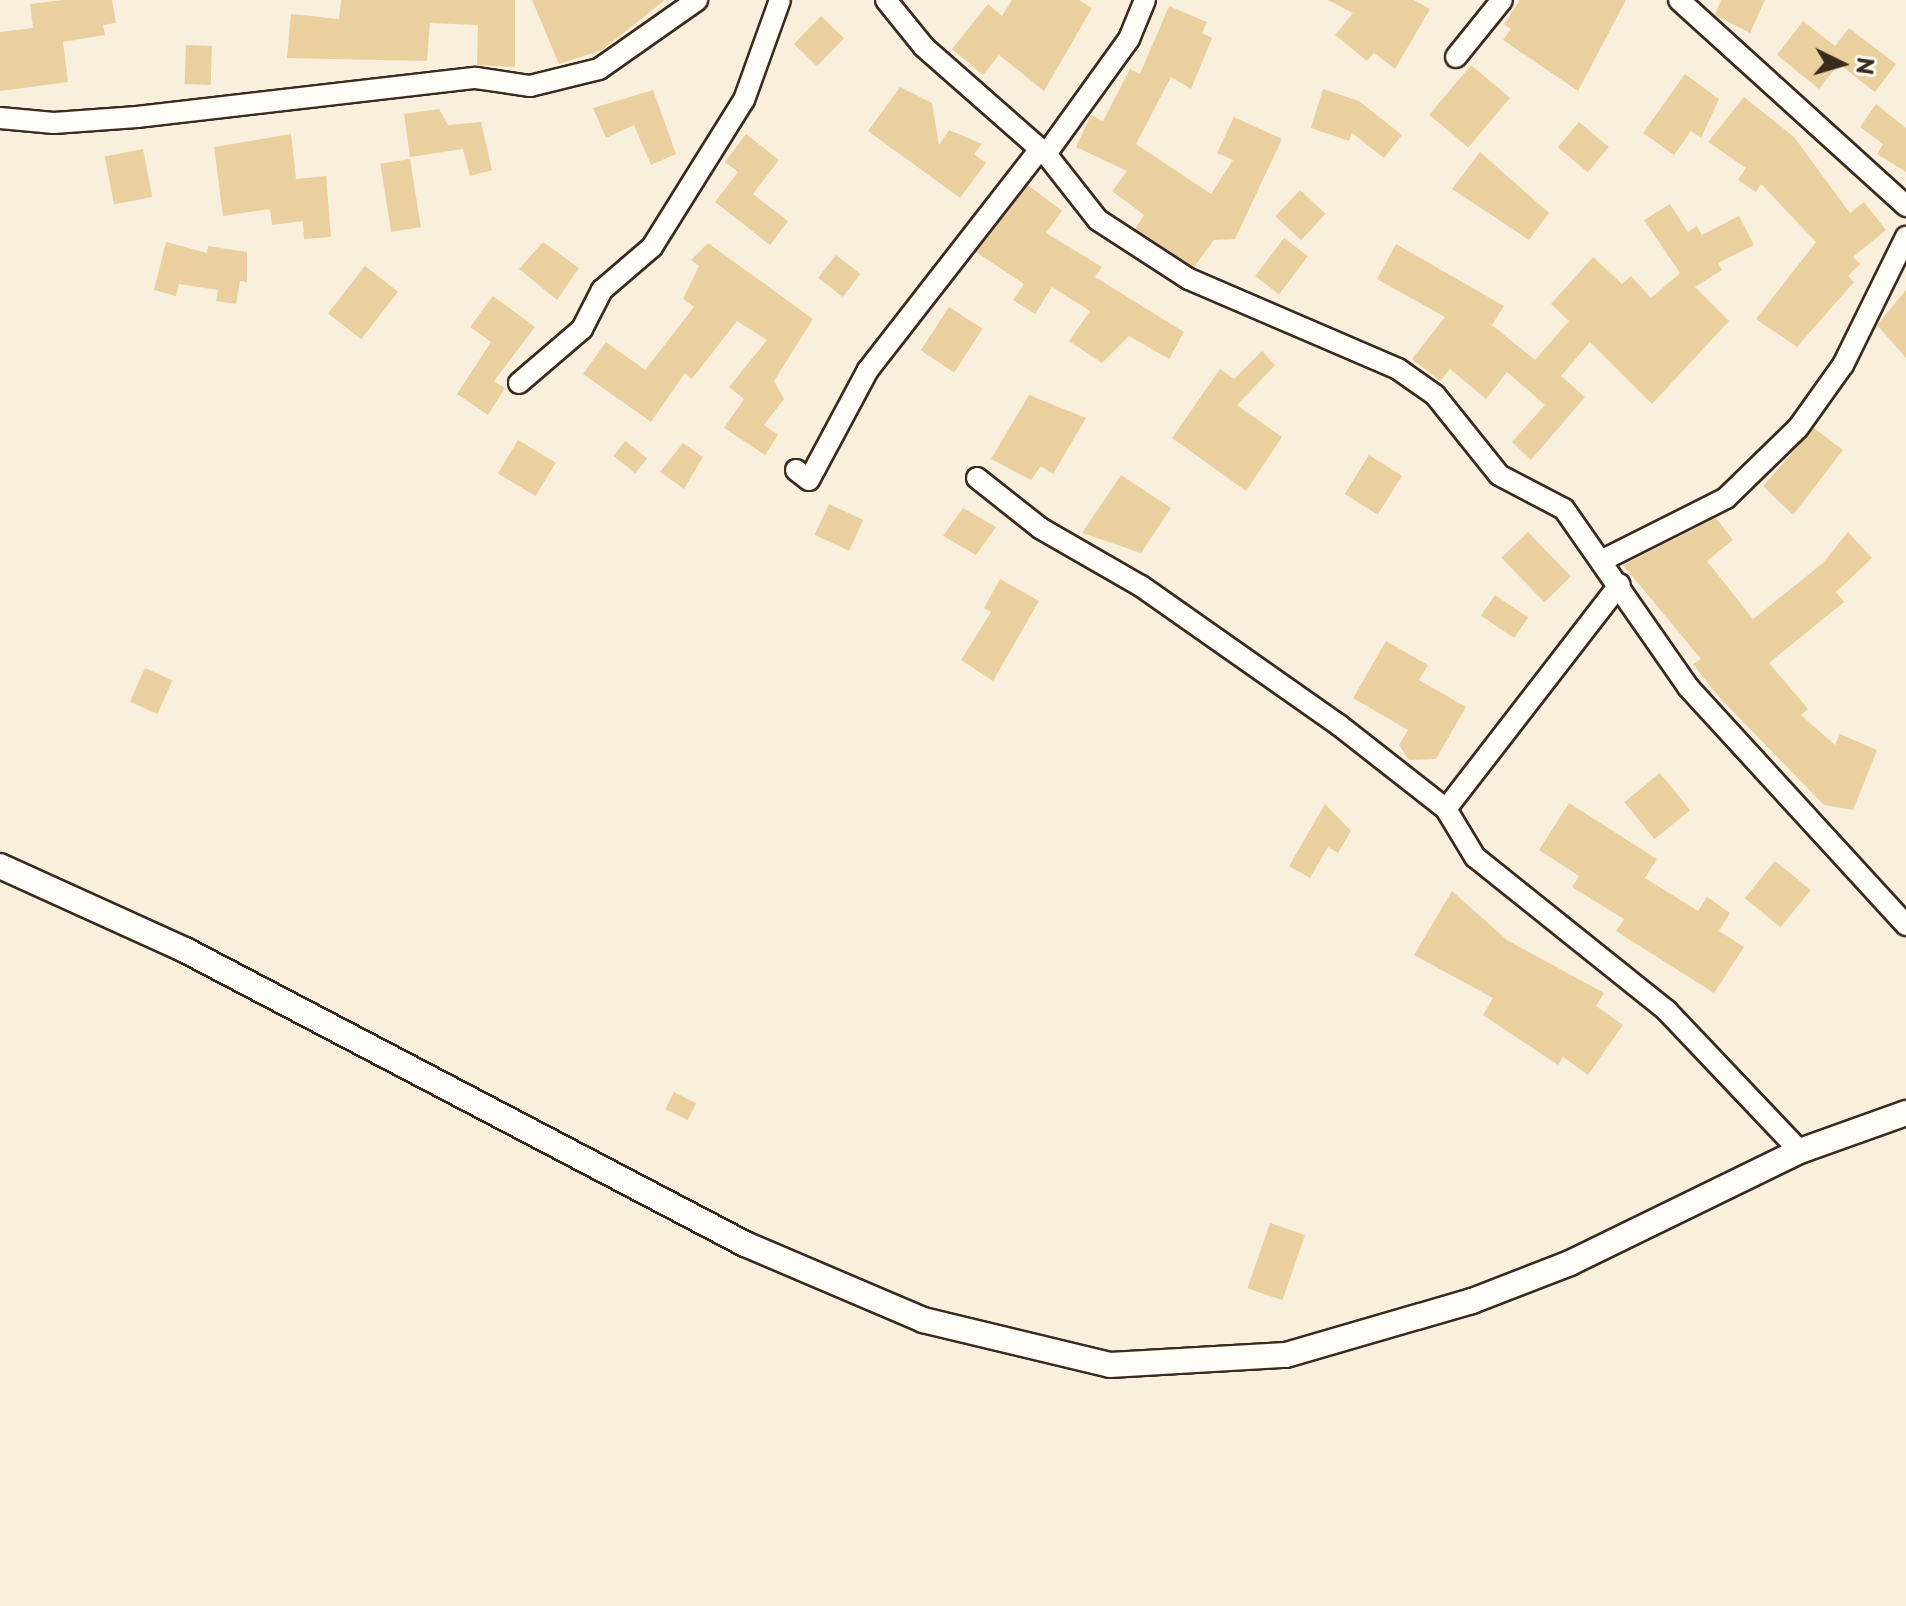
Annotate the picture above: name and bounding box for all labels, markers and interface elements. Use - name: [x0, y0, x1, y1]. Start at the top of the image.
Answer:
- north arrow: [1802, 24, 1882, 104]
- text: N: [1849, 56, 1884, 76]

